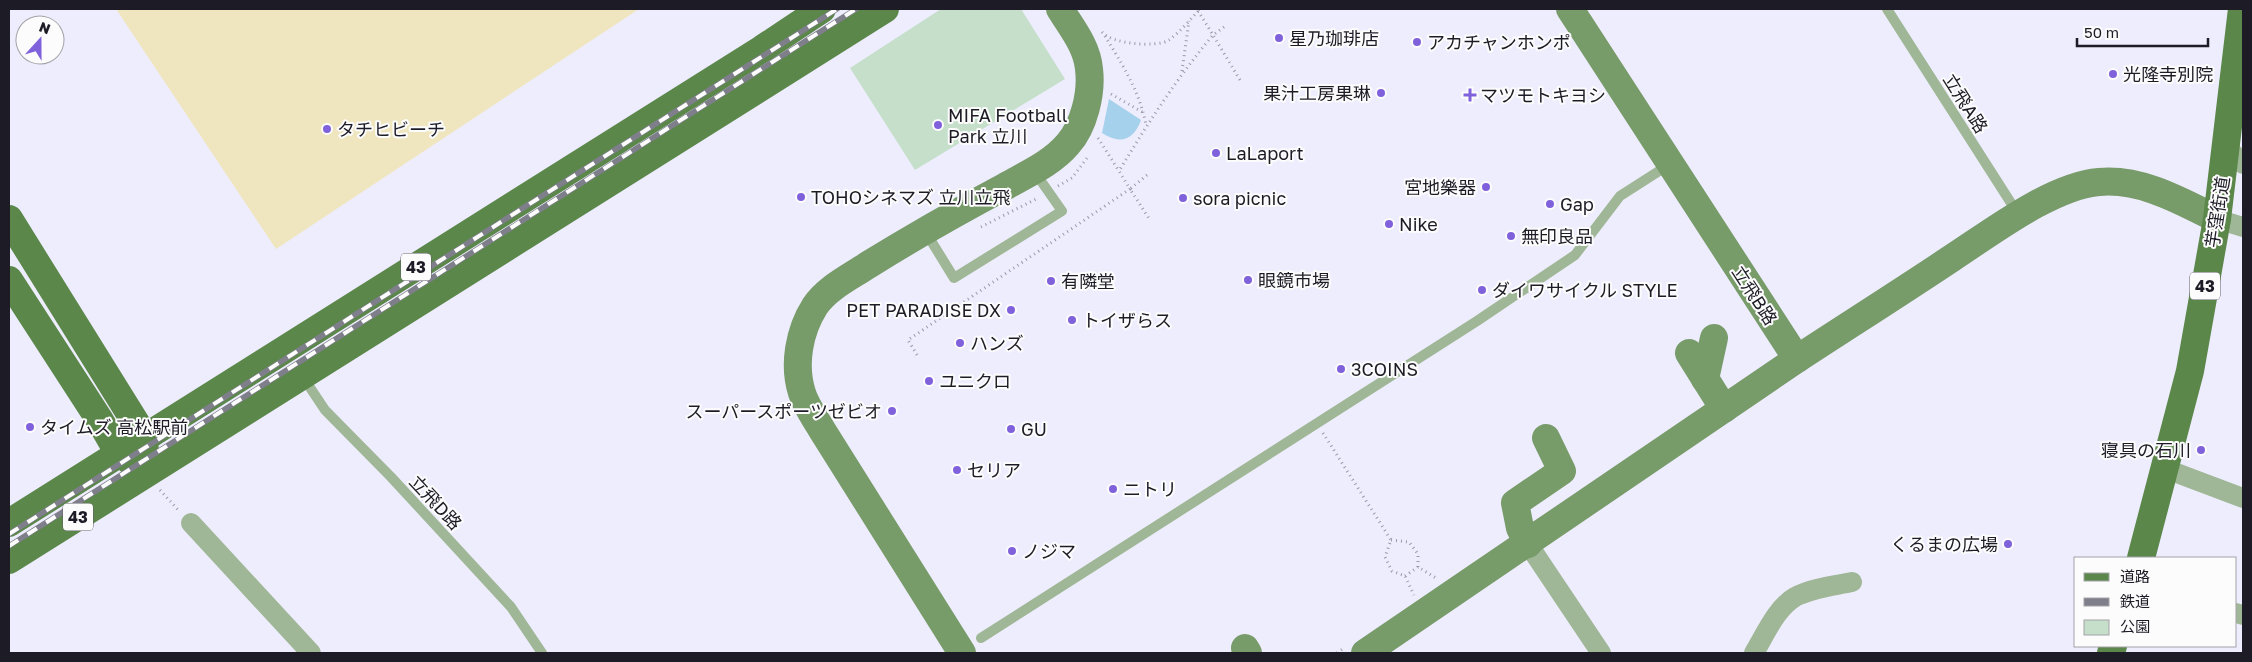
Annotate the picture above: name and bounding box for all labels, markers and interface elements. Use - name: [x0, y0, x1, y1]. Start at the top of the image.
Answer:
- north arrow: [15, 15, 65, 65]
- scale bar: [2077, 15, 2208, 47]
- text: N: [37, 18, 53, 37]
- text: 50 m: [2084, 23, 2119, 41]
- place label: 星乃珈琲店: [1289, 27, 1379, 49]
- place label: アカチャンホンポ: [1427, 31, 1571, 53]
- marker: 星乃珈琲店: [1273, 32, 1285, 44]
- marker: アカチャンホンポ: [1411, 36, 1423, 48]
- place label: 光隆寺別院: [2123, 63, 2213, 85]
- marker: 光隆寺別院: [2107, 68, 2119, 80]
- street label: 立飛A路: [1939, 69, 1993, 137]
- place label: 果汁工房果琳: [1263, 82, 1371, 104]
- place label: マツモトキヨシ: [1480, 84, 1606, 106]
- marker: 果汁工房果琳: [1375, 87, 1387, 99]
- marker: マツモトキヨシ: [1464, 89, 1476, 101]
- place label: MIFA Football Park 立川: [948, 104, 1068, 147]
- place label: タチヒビーチ: [337, 118, 445, 140]
- marker: MIFA Football Park 立川: [932, 119, 944, 131]
- marker: タチヒビーチ: [321, 123, 333, 135]
- place label: LaLaport: [1226, 142, 1304, 164]
- marker: LaLaport: [1210, 147, 1222, 159]
- street label: 芋窪街道: [2201, 175, 2233, 249]
- place label: 宮地樂器: [1404, 176, 1476, 198]
- marker: 宮地樂器: [1480, 181, 1492, 193]
- place label: TOHOシネマズ 立川立飛: [811, 186, 1011, 208]
- place label: sora picnic: [1193, 187, 1286, 209]
- marker: TOHOシネマズ 立川立飛: [795, 191, 807, 203]
- marker: sora picnic: [1177, 192, 1189, 204]
- place label: Gap: [1560, 193, 1594, 215]
- marker: Gap: [1544, 198, 1556, 210]
- place label: Nike: [1399, 213, 1438, 235]
- marker: Nike: [1383, 218, 1395, 230]
- place label: 無印良品: [1521, 225, 1593, 247]
- marker: 無印良品: [1505, 230, 1517, 242]
- road number: 43: [401, 253, 431, 280]
- street label: 立飛B路: [1728, 261, 1782, 329]
- place label: 眼鏡市場: [1258, 269, 1330, 291]
- place label: 有隣堂: [1061, 270, 1115, 292]
- road number: 43: [2190, 272, 2220, 300]
- marker: 眼鏡市場: [1242, 274, 1254, 286]
- marker: 有隣堂: [1045, 275, 1057, 287]
- place label: ダイワサイクル STYLE: [1492, 279, 1677, 301]
- marker: ダイワサイクル STYLE: [1476, 284, 1488, 296]
- place label: PET PARADISE DX: [846, 299, 1001, 321]
- marker: PET PARADISE DX: [1005, 304, 1017, 316]
- place label: トイザらス: [1082, 309, 1172, 331]
- marker: トイザらス: [1066, 314, 1078, 326]
- place label: ハンズ: [970, 332, 1024, 354]
- marker: ハンズ: [954, 337, 966, 349]
- place label: 3COINS: [1351, 358, 1418, 380]
- marker: 3COINS: [1335, 363, 1347, 375]
- place label: ユニクロ: [939, 370, 1011, 392]
- marker: ユニクロ: [923, 375, 935, 387]
- place label: スーパースポーツゼビオ: [685, 400, 882, 422]
- marker: スーパースポーツゼビオ: [886, 405, 898, 417]
- place label: タイムズ 高松駅前: [40, 416, 188, 438]
- place label: GU: [1021, 418, 1047, 440]
- marker: タイムズ 高松駅前: [24, 421, 36, 433]
- marker: GU: [1005, 423, 1017, 435]
- place label: 寝具の石川: [2101, 439, 2191, 461]
- marker: 寝具の石川: [2195, 444, 2207, 456]
- place label: セリア: [967, 459, 1021, 481]
- marker: セリア: [951, 464, 963, 476]
- street label: 立飛D路: [405, 470, 467, 534]
- place label: ニトリ: [1123, 478, 1177, 500]
- marker: ニトリ: [1107, 483, 1119, 495]
- road number: 43: [63, 504, 93, 530]
- place label: くるまの広場: [1890, 533, 1998, 555]
- marker: くるまの広場: [2002, 538, 2014, 550]
- place label: ノジマ: [1022, 540, 1076, 562]
- marker: ノジマ: [1006, 545, 1018, 557]
- legend: [2074, 557, 2237, 647]
- text: 道路: [2120, 567, 2150, 585]
- text: 鉄道: [2120, 592, 2150, 610]
- text: 公園: [2120, 617, 2150, 635]

